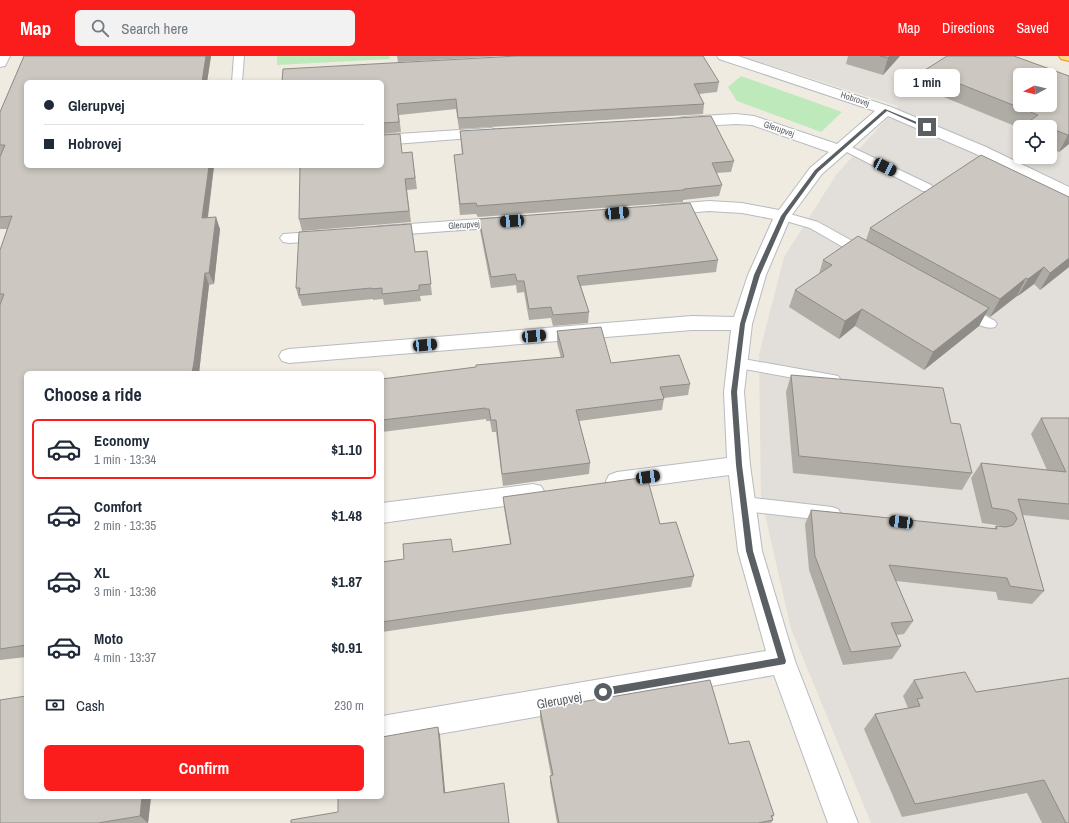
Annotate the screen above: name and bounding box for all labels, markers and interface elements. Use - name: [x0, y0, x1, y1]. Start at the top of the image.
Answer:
- search box: [75, 10, 355, 46]
- text: Map: [20, 15, 51, 41]
- icon: search: [89, 17, 111, 39]
- text: Search here: [121, 18, 188, 39]
- text: Map: [898, 19, 920, 37]
- text: Directions: [942, 19, 994, 37]
- text: Saved: [1016, 19, 1049, 37]
- north arrow: [1013, 68, 1057, 112]
- map controls: [1013, 68, 1057, 164]
- callout: 1 min: [894, 69, 960, 97]
- text: 1 min: [913, 74, 941, 91]
- street label: Hobrovej: [839, 89, 871, 109]
- text: Glerupvej: [68, 95, 125, 116]
- street label: Glerupvej: [762, 118, 796, 140]
- route end: [918, 118, 936, 136]
- button: locate: [1013, 120, 1057, 164]
- text: Hobrovej: [68, 133, 121, 154]
- car: [872, 156, 898, 178]
- car: [605, 206, 629, 220]
- car: [500, 214, 524, 228]
- street label: Glerupvej: [448, 218, 481, 232]
- car: [522, 329, 546, 343]
- car: [413, 338, 437, 352]
- text: Choose a ride: [44, 382, 142, 407]
- text: Economy: [94, 430, 149, 451]
- icon: car: [46, 431, 82, 467]
- text: $1.10: [331, 439, 362, 460]
- text: 1 min · 13:34: [94, 451, 156, 468]
- car: [635, 469, 661, 485]
- text: Comfort: [94, 496, 142, 517]
- icon: car: [46, 497, 82, 533]
- text: $1.48: [331, 505, 362, 526]
- car: [888, 515, 914, 529]
- text: 2 min · 13:35: [94, 517, 156, 534]
- text: XL: [94, 562, 110, 583]
- icon: car: [46, 563, 82, 599]
- text: $1.87: [331, 571, 362, 592]
- text: 3 min · 13:36: [94, 583, 156, 600]
- text: Moto: [94, 628, 123, 649]
- icon: car: [46, 629, 82, 665]
- text: $0.91: [331, 637, 362, 658]
- text: 4 min · 13:37: [94, 649, 156, 666]
- route start: [594, 683, 612, 701]
- street label: Glerupvej: [535, 688, 583, 713]
- icon: cash: [44, 694, 66, 716]
- text: Cash: [76, 695, 105, 716]
- text: 230 m: [334, 697, 364, 714]
- button: Confirm: [44, 745, 364, 791]

